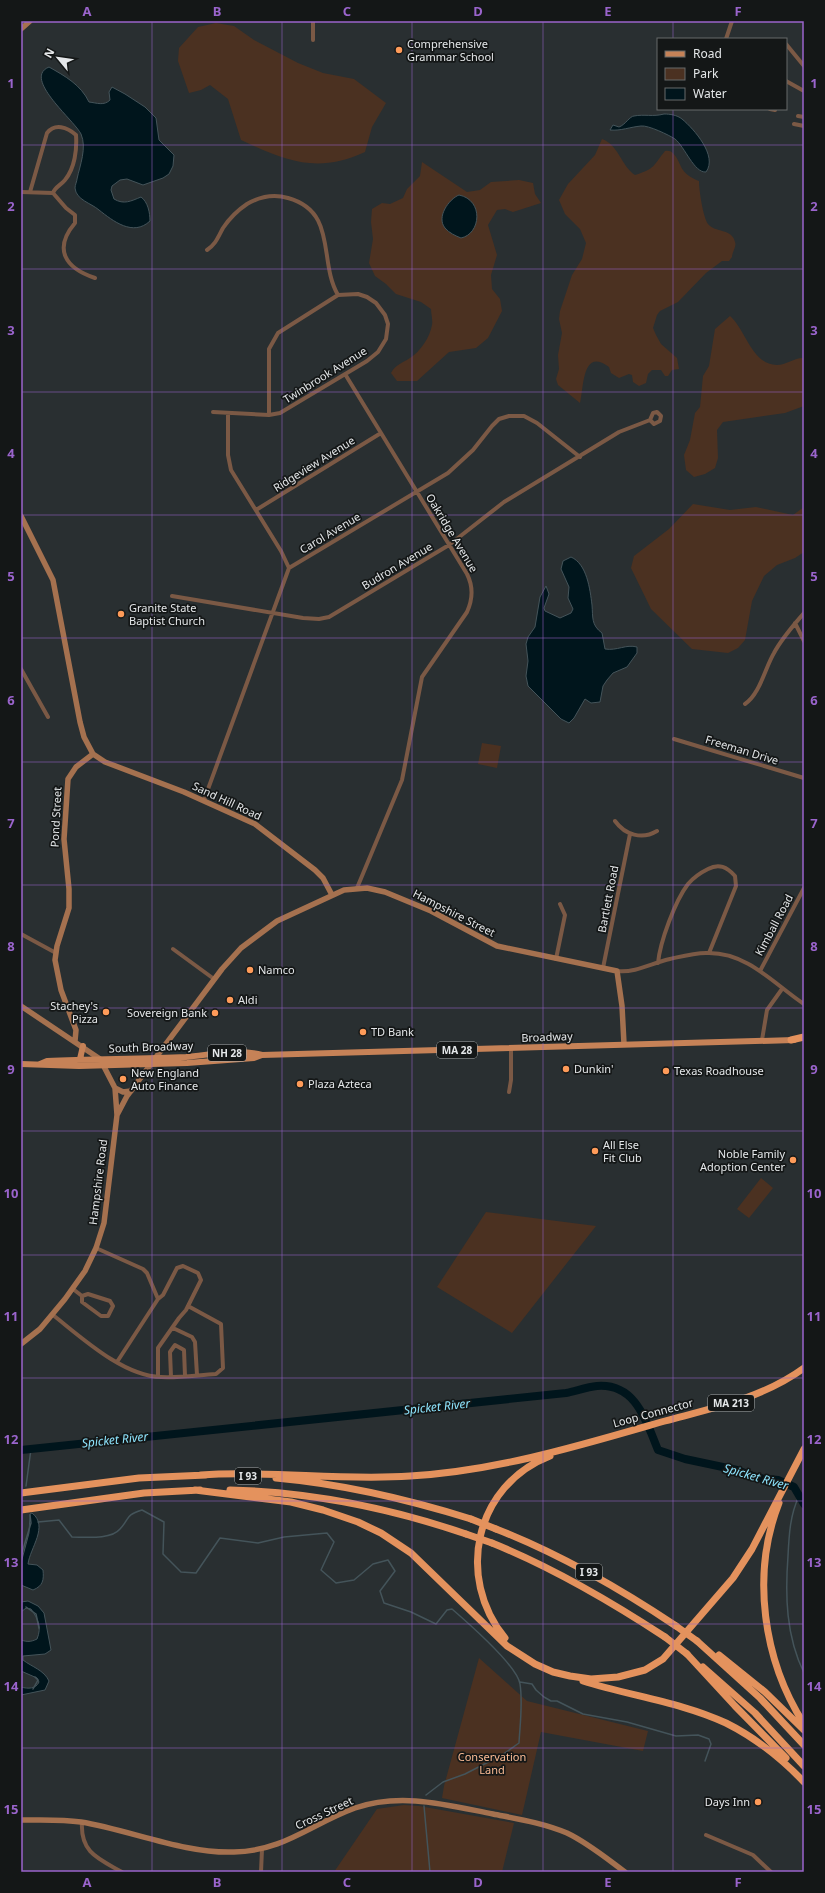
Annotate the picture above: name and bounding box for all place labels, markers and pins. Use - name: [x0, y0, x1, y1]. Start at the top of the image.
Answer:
- place label: Comprehensive Grammar School: [407, 36, 494, 64]
- marker: Comprehensive Grammar School: [394, 45, 404, 55]
- place label: Granite State Baptist Church: [129, 600, 205, 628]
- marker: Granite State Baptist Church: [116, 609, 126, 619]
- place label: Namco: [258, 962, 295, 977]
- marker: Namco: [245, 965, 255, 975]
- place label: Aldi: [238, 992, 257, 1007]
- marker: Aldi: [225, 995, 235, 1005]
- place label: Stachey's Pizza: [50, 998, 98, 1026]
- place label: Sovereign Bank: [127, 1005, 207, 1020]
- marker: Stachey's Pizza: [101, 1007, 111, 1017]
- marker: Sovereign Bank: [210, 1008, 220, 1018]
- place label: TD Bank: [371, 1024, 414, 1039]
- marker: TD Bank: [358, 1027, 368, 1037]
- place label: Dunkin': [574, 1061, 614, 1076]
- place label: Texas Roadhouse: [674, 1063, 764, 1078]
- marker: Dunkin': [561, 1064, 571, 1074]
- place label: New England Auto Finance: [131, 1065, 199, 1093]
- marker: Texas Roadhouse: [661, 1066, 671, 1076]
- marker: New England Auto Finance: [118, 1074, 128, 1084]
- place label: Plaza Azteca: [308, 1076, 372, 1091]
- marker: Plaza Azteca: [295, 1079, 305, 1089]
- place label: All Else Fit Club: [603, 1137, 642, 1165]
- marker: All Else Fit Club: [590, 1146, 600, 1156]
- place label: Noble Family Adoption Center: [700, 1146, 785, 1174]
- marker: Noble Family Adoption Center: [788, 1155, 798, 1165]
- place label: Days Inn: [705, 1794, 750, 1809]
- marker: Days Inn: [753, 1797, 763, 1807]

